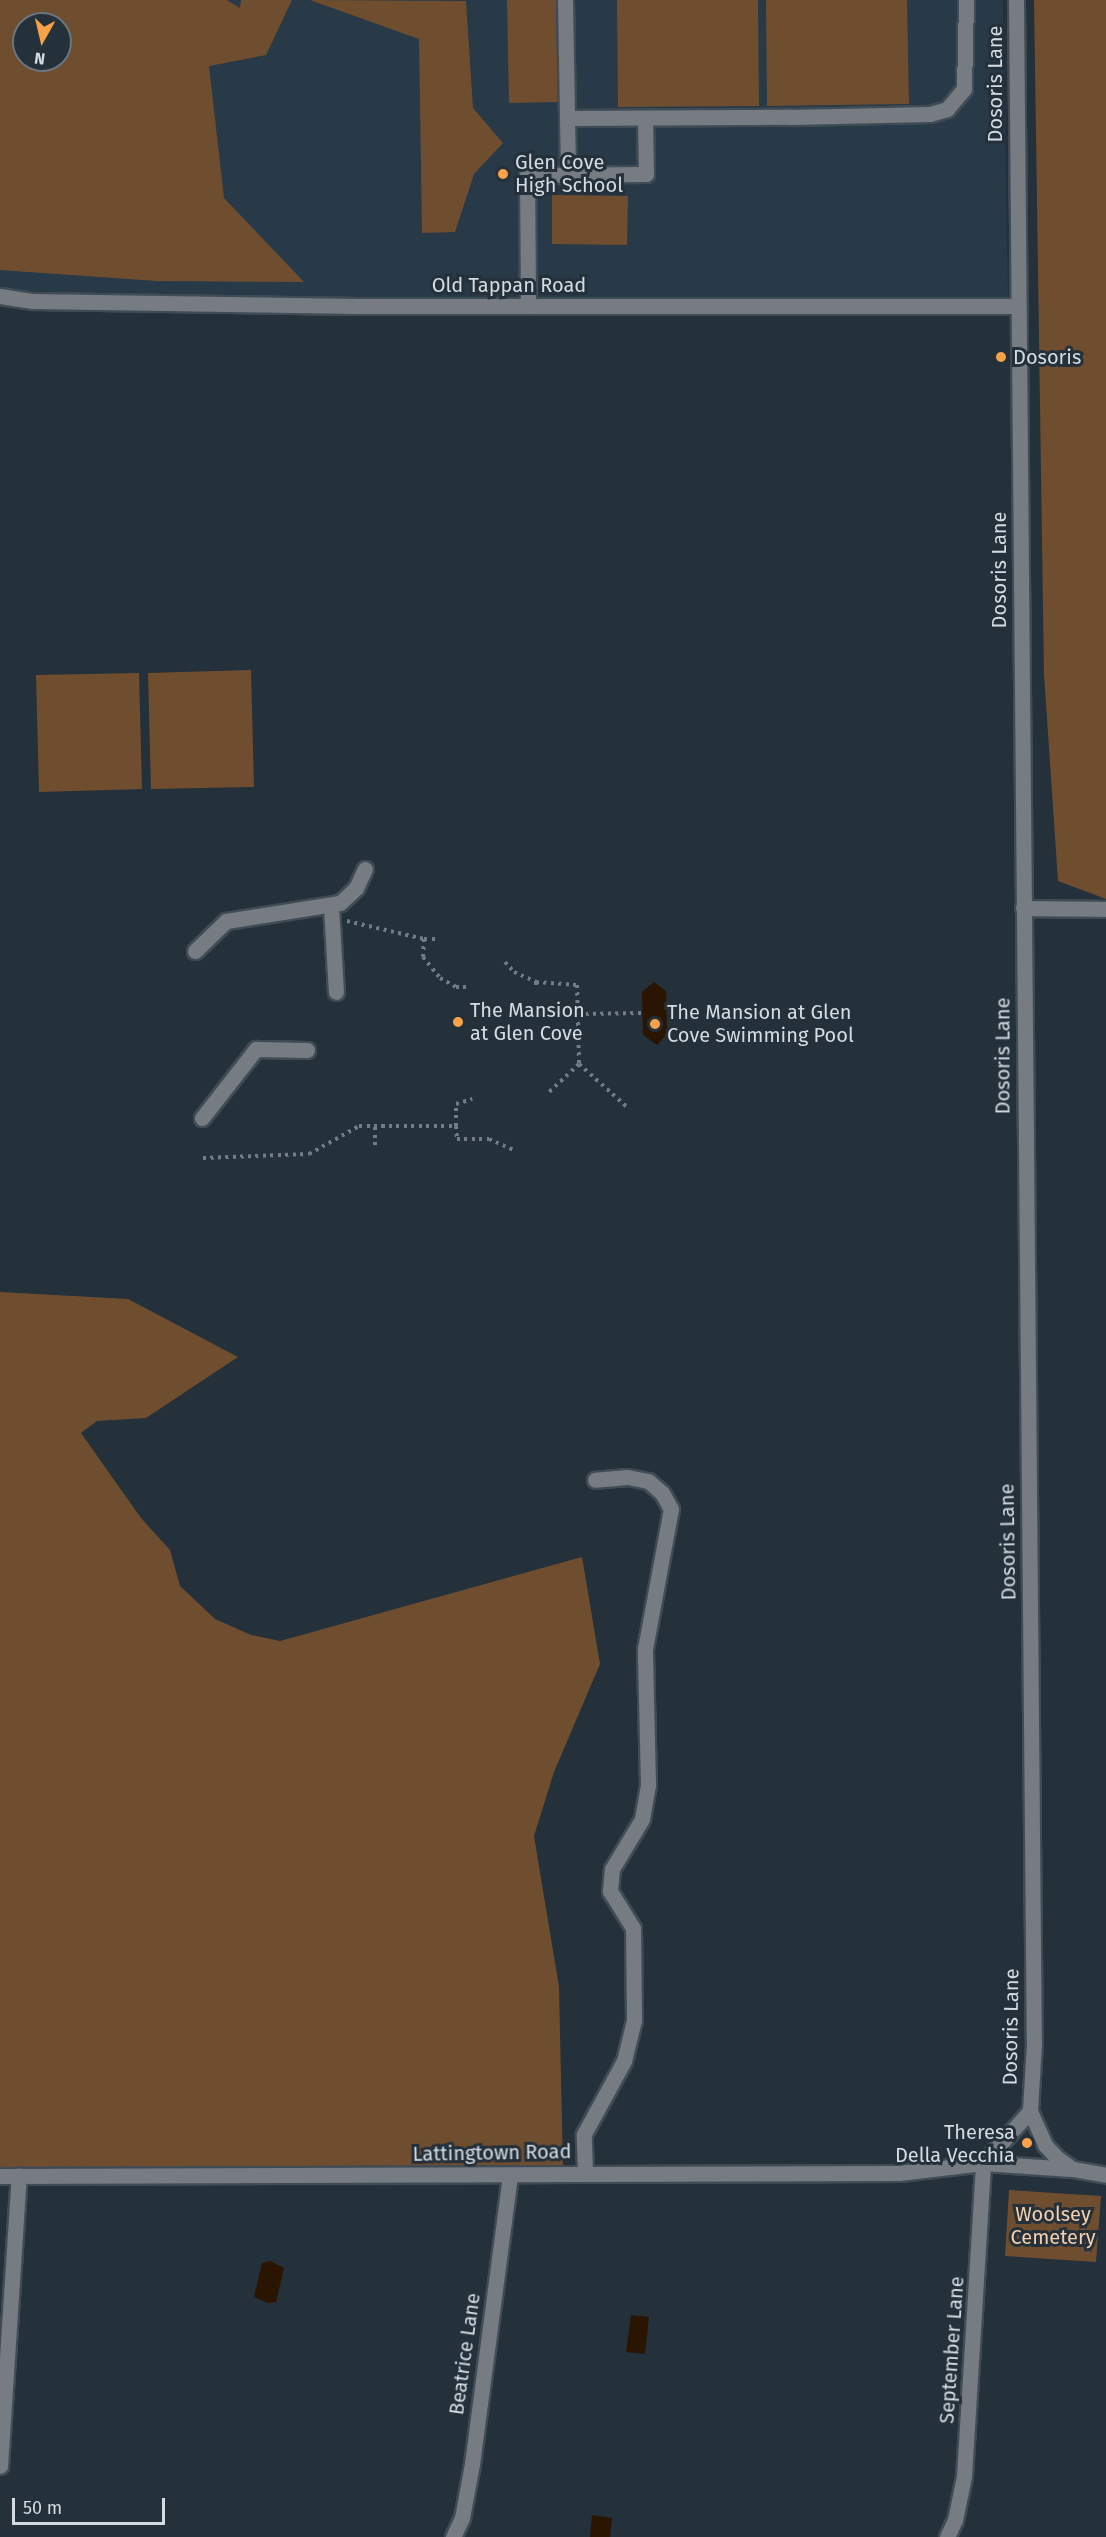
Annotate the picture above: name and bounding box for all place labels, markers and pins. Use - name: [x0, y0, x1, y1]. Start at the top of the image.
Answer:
- place label: Glen Cove High School: [515, 150, 623, 197]
- marker: Glen Cove High School: [496, 167, 510, 181]
- place label: Dosoris: [1013, 345, 1081, 369]
- marker: Dosoris: [994, 350, 1008, 364]
- place label: The Mansion at Glen Cove: [470, 999, 585, 1046]
- place label: The Mansion at Glen Cove Swimming Pool: [667, 1000, 854, 1047]
- marker: The Mansion at Glen Cove: [451, 1015, 465, 1029]
- marker: The Mansion at Glen Cove Swimming Pool: [648, 1017, 662, 1031]
- place label: Theresa Della Vecchia: [895, 2120, 1015, 2167]
- marker: Theresa Della Vecchia: [1020, 2136, 1034, 2150]

